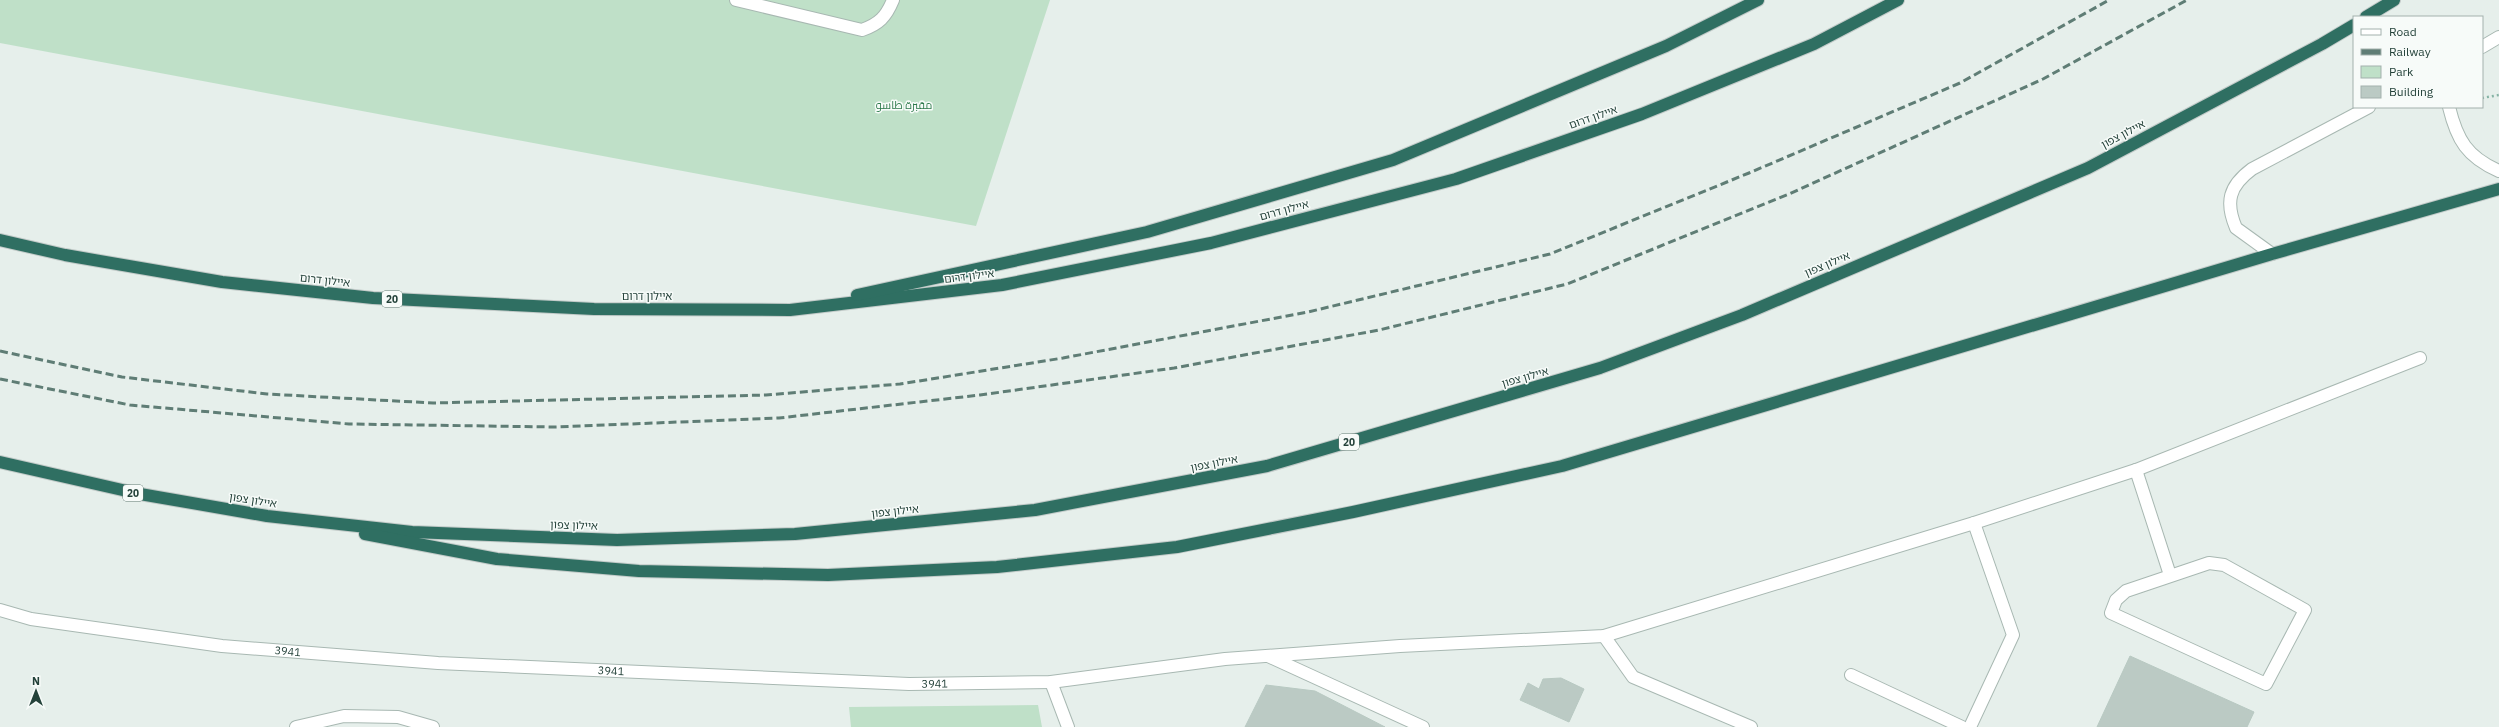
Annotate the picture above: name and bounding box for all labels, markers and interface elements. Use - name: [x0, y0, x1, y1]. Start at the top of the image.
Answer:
- legend: [2353, 16, 2483, 108]
- text: Road: [2389, 24, 2417, 39]
- text: Railway: [2389, 44, 2431, 59]
- text: Park: [2389, 64, 2414, 79]
- text: Building: [2389, 84, 2434, 99]
- park label: مقبرة طاسو: [876, 98, 932, 112]
- street label: איילון דרום: [1567, 102, 1619, 132]
- street label: איילון צפון: [2099, 117, 2147, 151]
- street label: איילון דרום: [1258, 197, 1310, 223]
- street label: איילון צפון: [1802, 248, 1852, 280]
- street label: איילון דרום: [943, 266, 995, 286]
- street label: איילון דרום: [299, 270, 351, 290]
- street label: איילון דרום: [622, 289, 672, 303]
- road number: 20: [382, 291, 402, 307]
- street label: איילון צפון: [1500, 364, 1550, 390]
- road number: 20: [1339, 434, 1359, 450]
- street label: איילון צפון: [1189, 452, 1239, 474]
- road number: 20: [123, 485, 143, 501]
- street label: איילון צפון: [228, 489, 278, 511]
- street label: איילון צפון: [870, 502, 920, 520]
- street label: איילון צפון: [550, 517, 598, 533]
- street label: 3941: [274, 643, 302, 659]
- street label: 3941: [597, 663, 625, 678]
- north arrow: [16, 671, 56, 711]
- text: N: [32, 674, 40, 688]
- street label: 3941: [921, 676, 948, 691]

